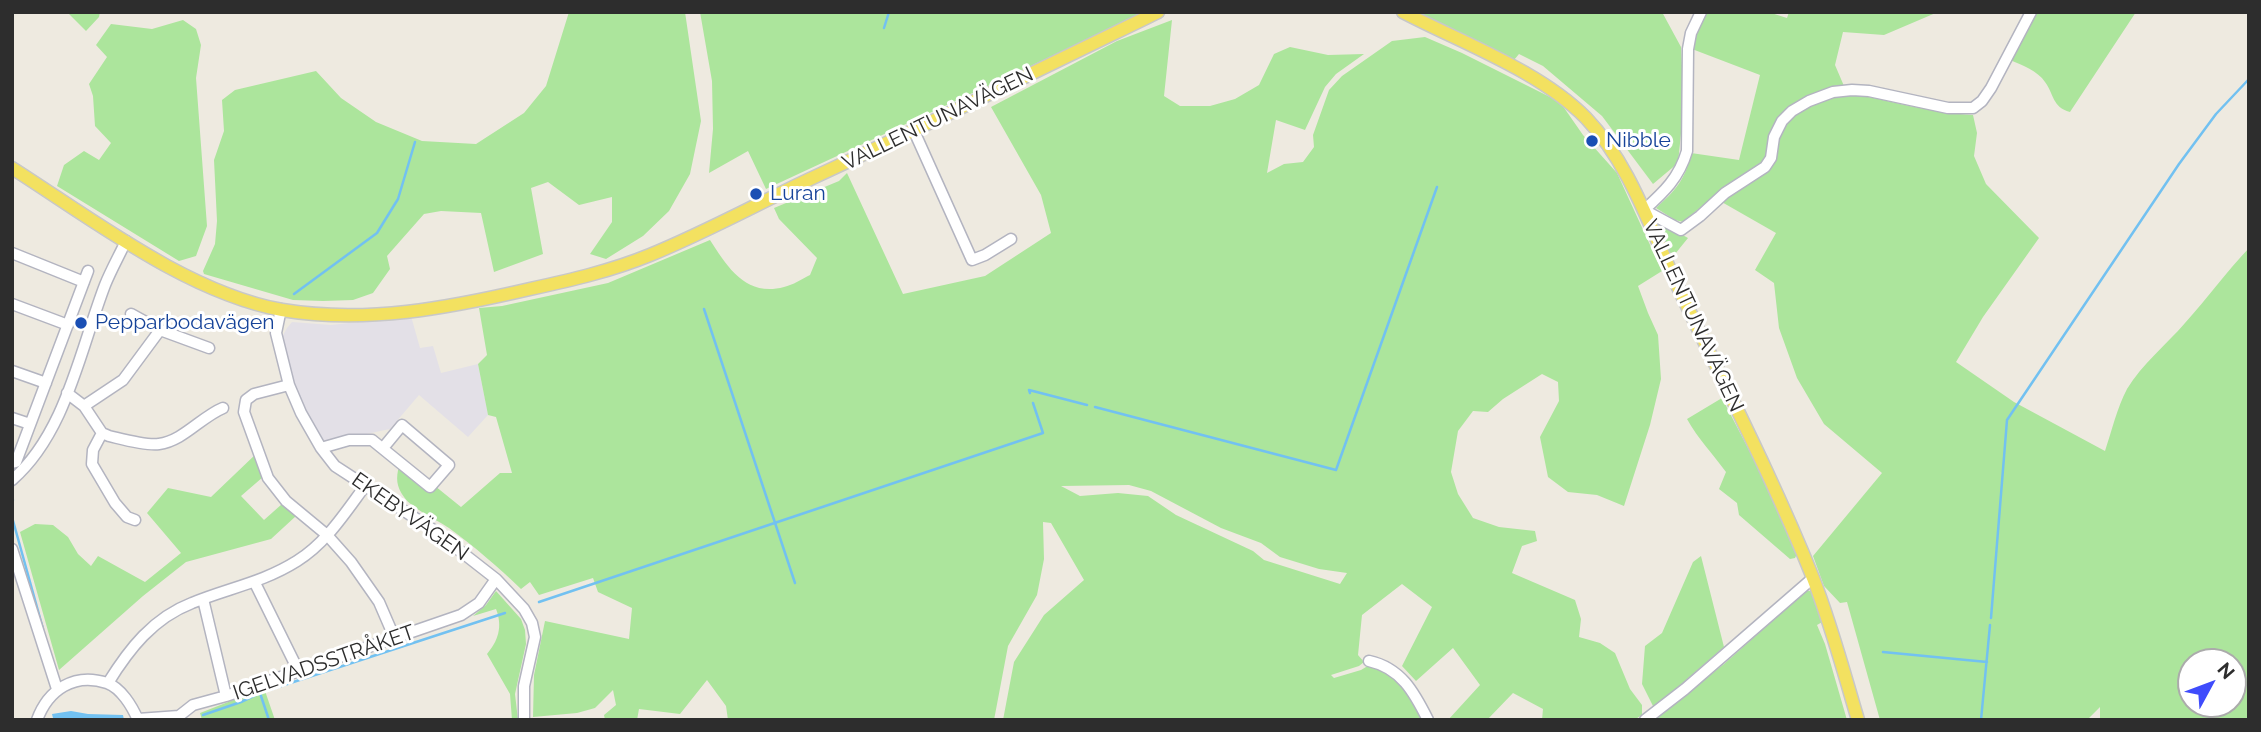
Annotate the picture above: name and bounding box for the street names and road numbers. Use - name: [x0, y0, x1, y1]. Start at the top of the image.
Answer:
- street label: VALLENTUNAVÄGEN: [838, 62, 1038, 176]
- street label: VALLENTUNAVÄGEN: [1637, 216, 1749, 416]
- street label: EKEBYVÄGEN: [347, 467, 473, 567]
- street label: IGELVADSSTRÅKET: [230, 620, 418, 706]

